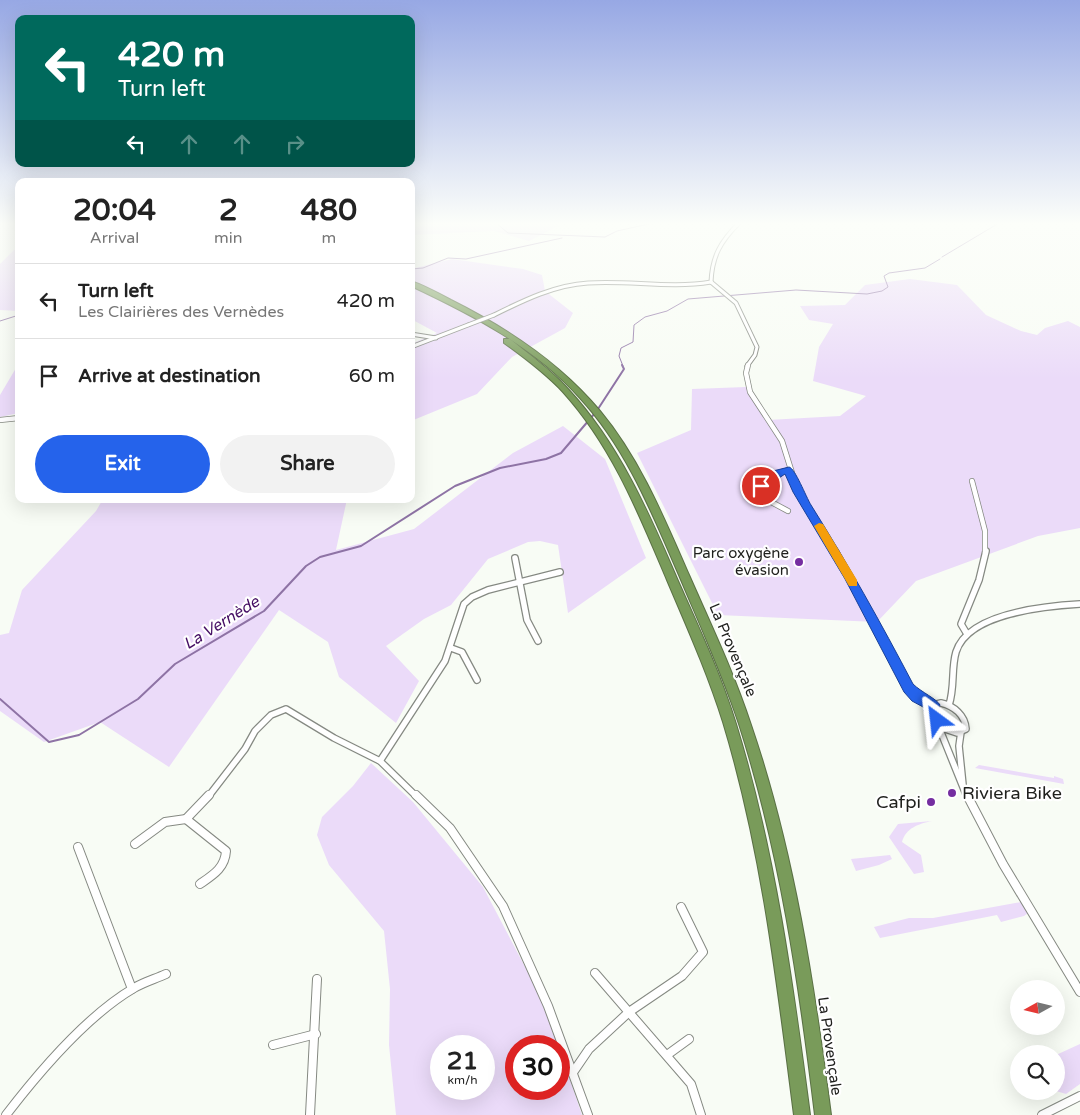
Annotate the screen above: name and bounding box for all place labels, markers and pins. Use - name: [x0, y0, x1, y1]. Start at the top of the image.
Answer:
- pin: [740, 465, 782, 507]
- place label: Parc oxygène évasion: [693, 544, 789, 579]
- marker: Parc oxygène évasion: [793, 556, 805, 568]
- place label: Riviera Bike: [962, 782, 1062, 804]
- marker: Riviera Bike: [946, 787, 958, 799]
- place label: Cafpi: [876, 791, 921, 813]
- marker: Cafpi: [925, 796, 937, 808]

